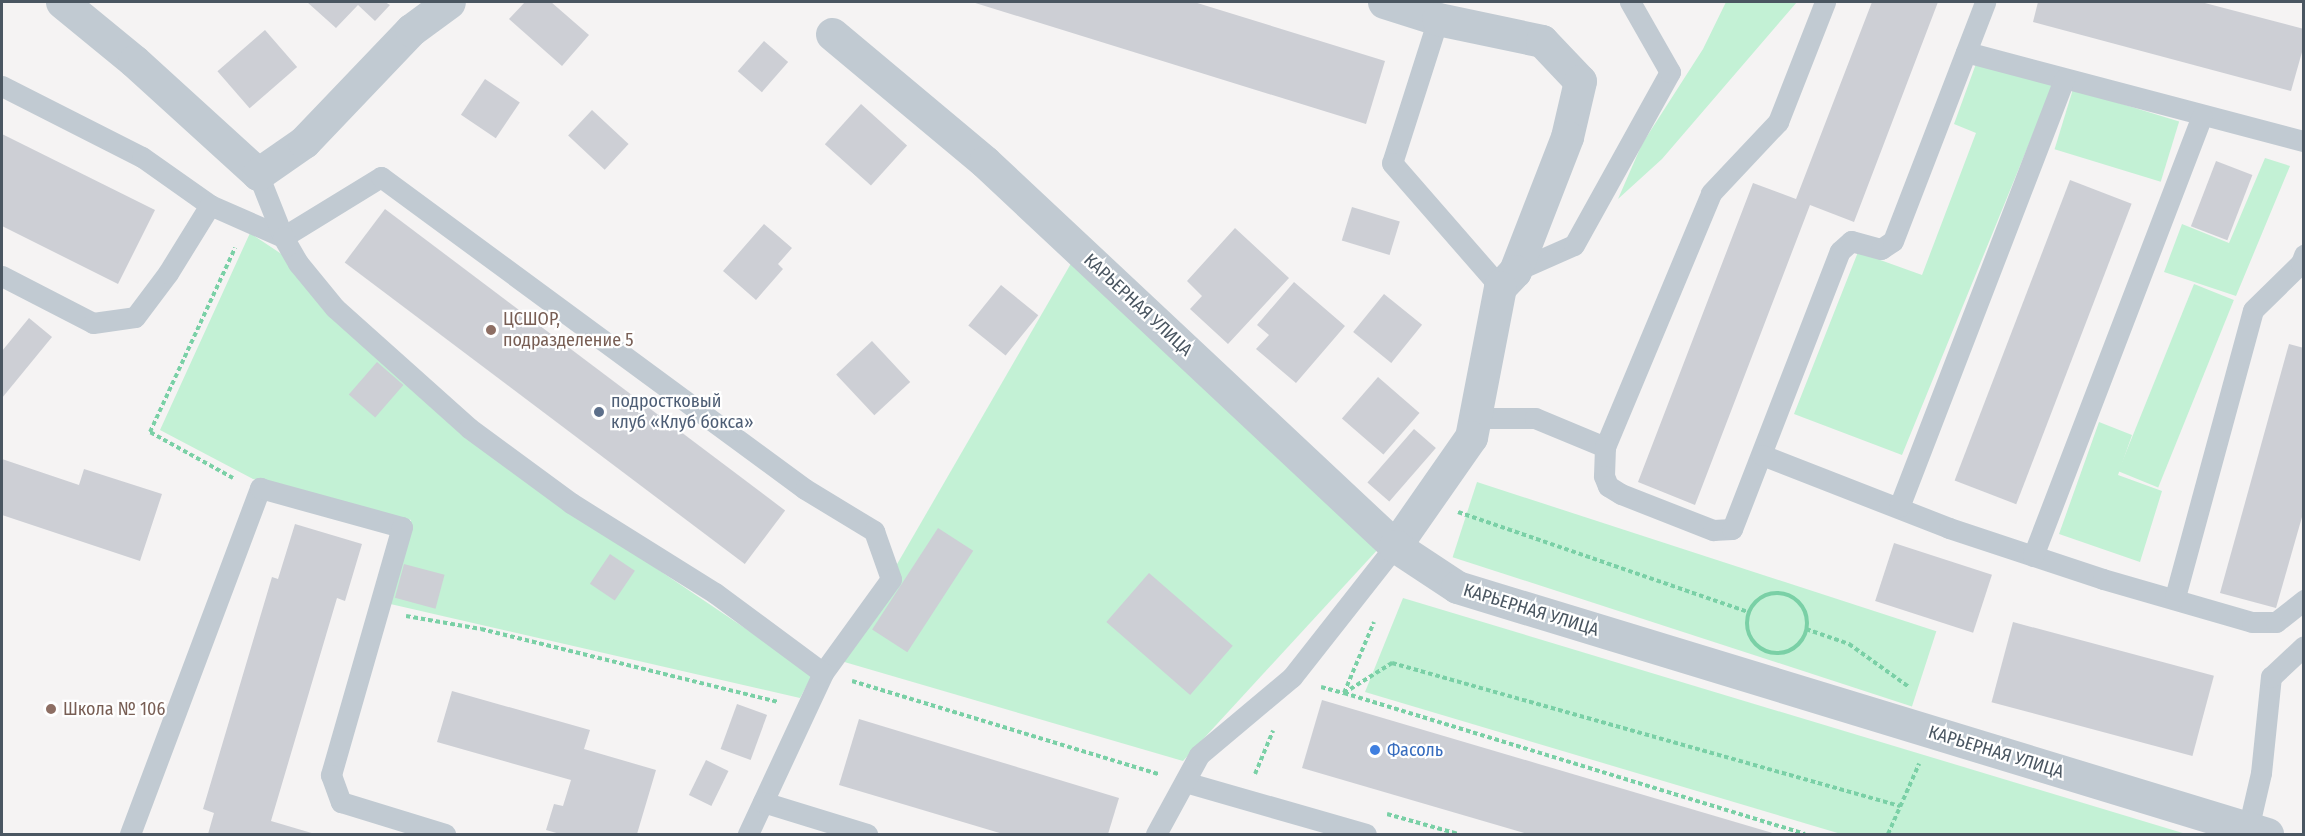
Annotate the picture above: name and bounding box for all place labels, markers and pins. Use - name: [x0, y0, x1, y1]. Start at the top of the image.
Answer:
- place label: ЦСШОР, подразделение 5: [503, 309, 634, 352]
- marker: ЦСШОР, подразделение 5: [484, 323, 498, 337]
- place label: подростковый клуб «Клуб бокса»: [611, 391, 753, 434]
- marker: подростковый клуб «Клуб бокса»: [592, 405, 606, 419]
- place label: Школа № 106: [63, 698, 165, 720]
- marker: Школа № 106: [44, 702, 58, 716]
- place label: Фасоль: [1387, 739, 1443, 761]
- marker: Фасоль: [1368, 743, 1382, 757]

